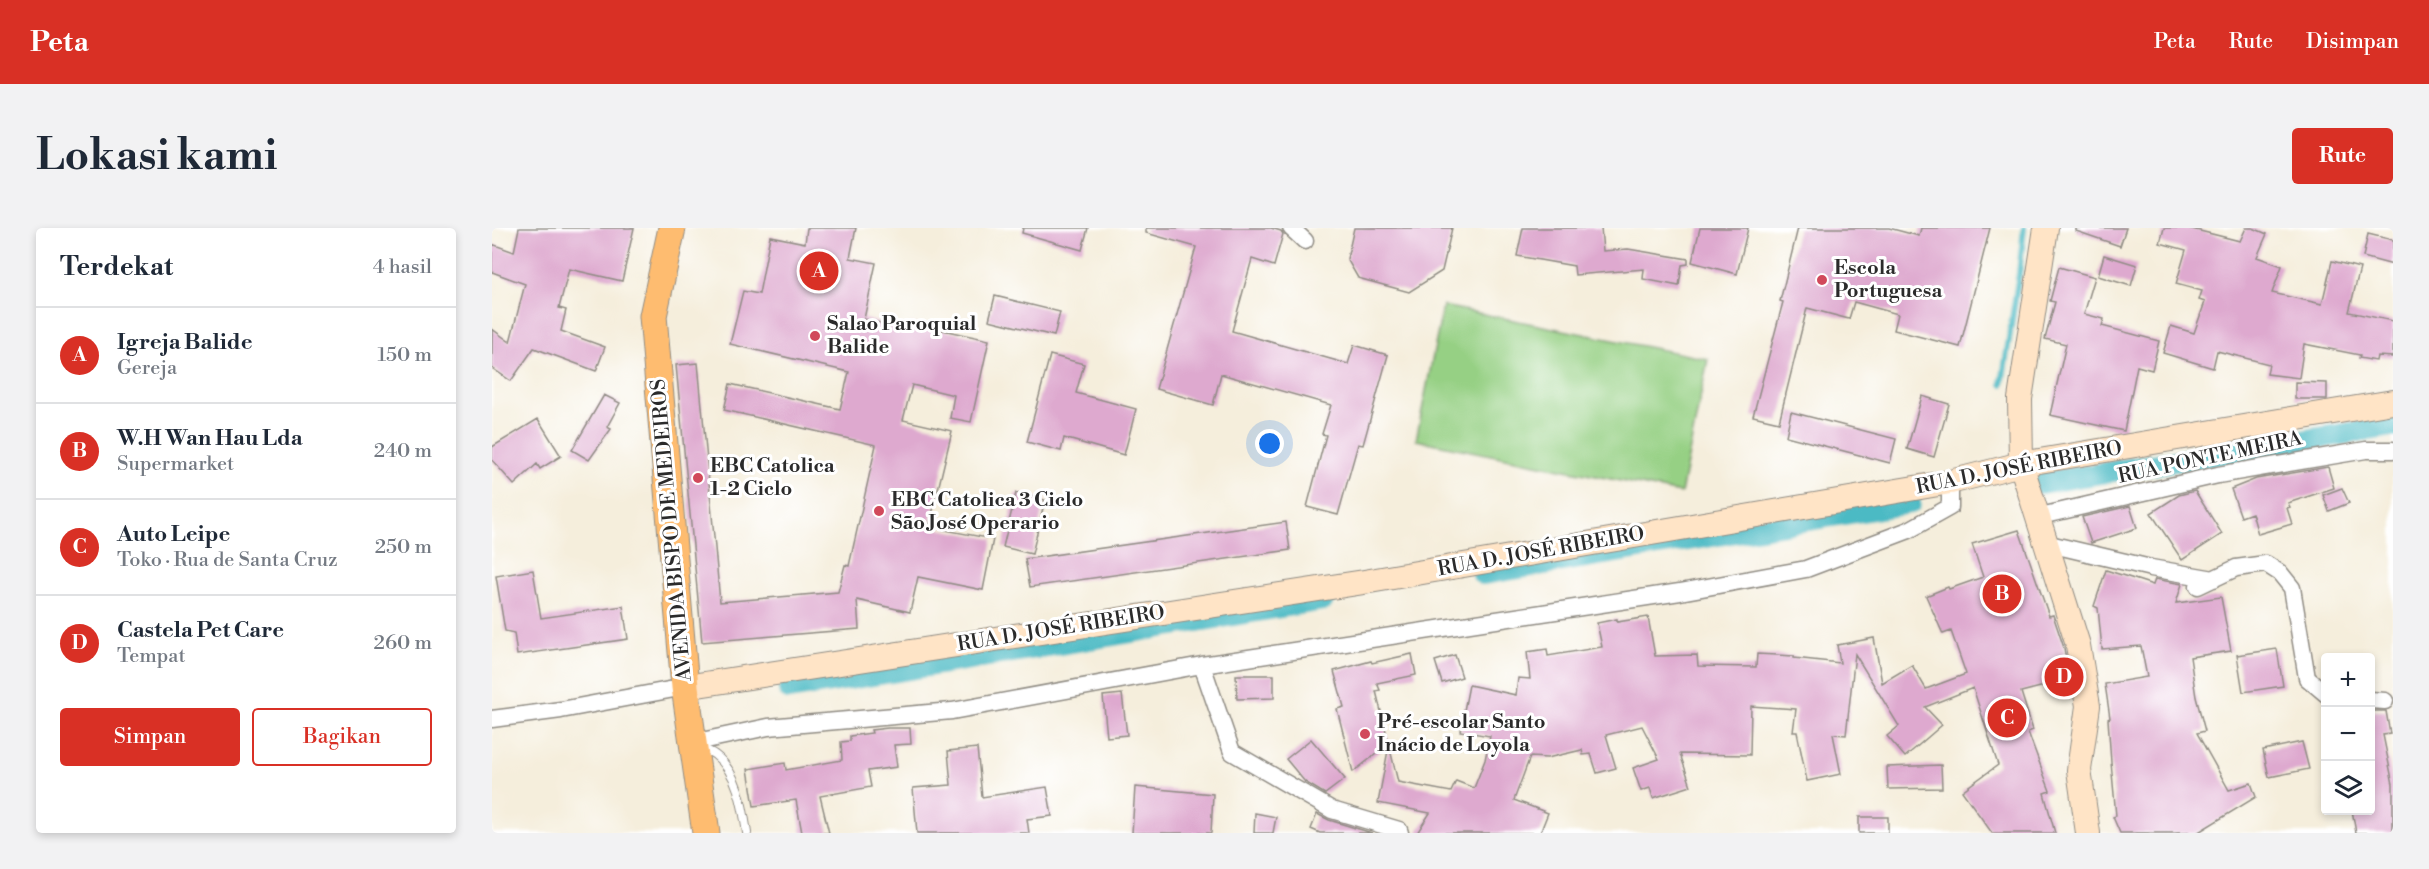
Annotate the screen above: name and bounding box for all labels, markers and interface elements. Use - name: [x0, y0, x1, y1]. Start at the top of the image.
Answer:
- text: Peta: [30, 25, 89, 60]
- text: Peta: [2154, 29, 2196, 55]
- text: Rute: [2229, 29, 2273, 55]
- text: Disimpan: [2306, 29, 2399, 55]
- button: Rute: [2292, 128, 2393, 184]
- text: Lokasi kami: [36, 130, 277, 183]
- pin: A: [800, 248, 838, 294]
- text: Terdekat: [60, 251, 173, 283]
- text: 4 hasil: [373, 255, 432, 280]
- place label: Escola Portuguesa: [1834, 256, 1942, 304]
- marker: Escola Portuguesa: [1815, 273, 1829, 287]
- place label: Salao Paroquial Balide: [827, 312, 977, 360]
- text: Igreja Balide: [117, 329, 252, 356]
- marker: Salao Paroquial Balide: [808, 329, 822, 343]
- text: A: [72, 343, 87, 368]
- text: 150 m: [377, 343, 432, 368]
- text: Gereja: [117, 356, 177, 381]
- street label: AVENIDA BISPO DE MEDEIROS: [646, 378, 698, 683]
- text: W.H Wan Hau Lda: [117, 425, 303, 452]
- street label: RUA PONTE MEIRA: [2116, 426, 2306, 490]
- your location: [1255, 429, 1284, 458]
- street label: RUA D. JOSÉ RIBEIRO: [1914, 435, 2124, 500]
- text: B: [72, 439, 87, 464]
- text: 240 m: [374, 439, 432, 464]
- text: Supermarket: [117, 452, 234, 477]
- place label: EBC Catolica 1-2 Ciclo: [710, 454, 835, 502]
- marker: EBC Catolica 1-2 Ciclo: [691, 471, 705, 485]
- place label: EBC Catolica 3 Ciclo São José Operario: [891, 488, 1083, 536]
- marker: EBC Catolica 3 Ciclo São José Operario: [872, 504, 886, 518]
- text: Auto Leipe: [117, 521, 230, 548]
- street label: RUA D. JOSÉ RIBEIRO: [1435, 521, 1646, 583]
- text: C: [72, 535, 87, 560]
- text: 250 m: [375, 535, 432, 560]
- text: Toko · Rua de Santa Cruz: [117, 548, 338, 573]
- pin: B: [1982, 572, 2022, 616]
- street label: RUA D. JOSÉ RIBEIRO: [955, 599, 1166, 658]
- text: Castela Pet Care: [117, 617, 284, 644]
- text: D: [72, 631, 87, 656]
- text: 260 m: [374, 631, 432, 656]
- text: Tempat: [117, 644, 186, 669]
- map controls: [2321, 653, 2375, 815]
- button: +: [2321, 653, 2375, 707]
- pin: D: [2044, 654, 2084, 700]
- pin: C: [1988, 696, 2026, 740]
- button: −: [2321, 707, 2375, 761]
- button: Simpan: [60, 708, 240, 766]
- button: Bagikan: [252, 708, 432, 766]
- place label: Pré-escolar Santo Inácio de Loyola: [1377, 710, 1546, 758]
- marker: Pré-escolar Santo Inácio de Loyola: [1358, 727, 1372, 741]
- button: layers: [2321, 761, 2375, 815]

